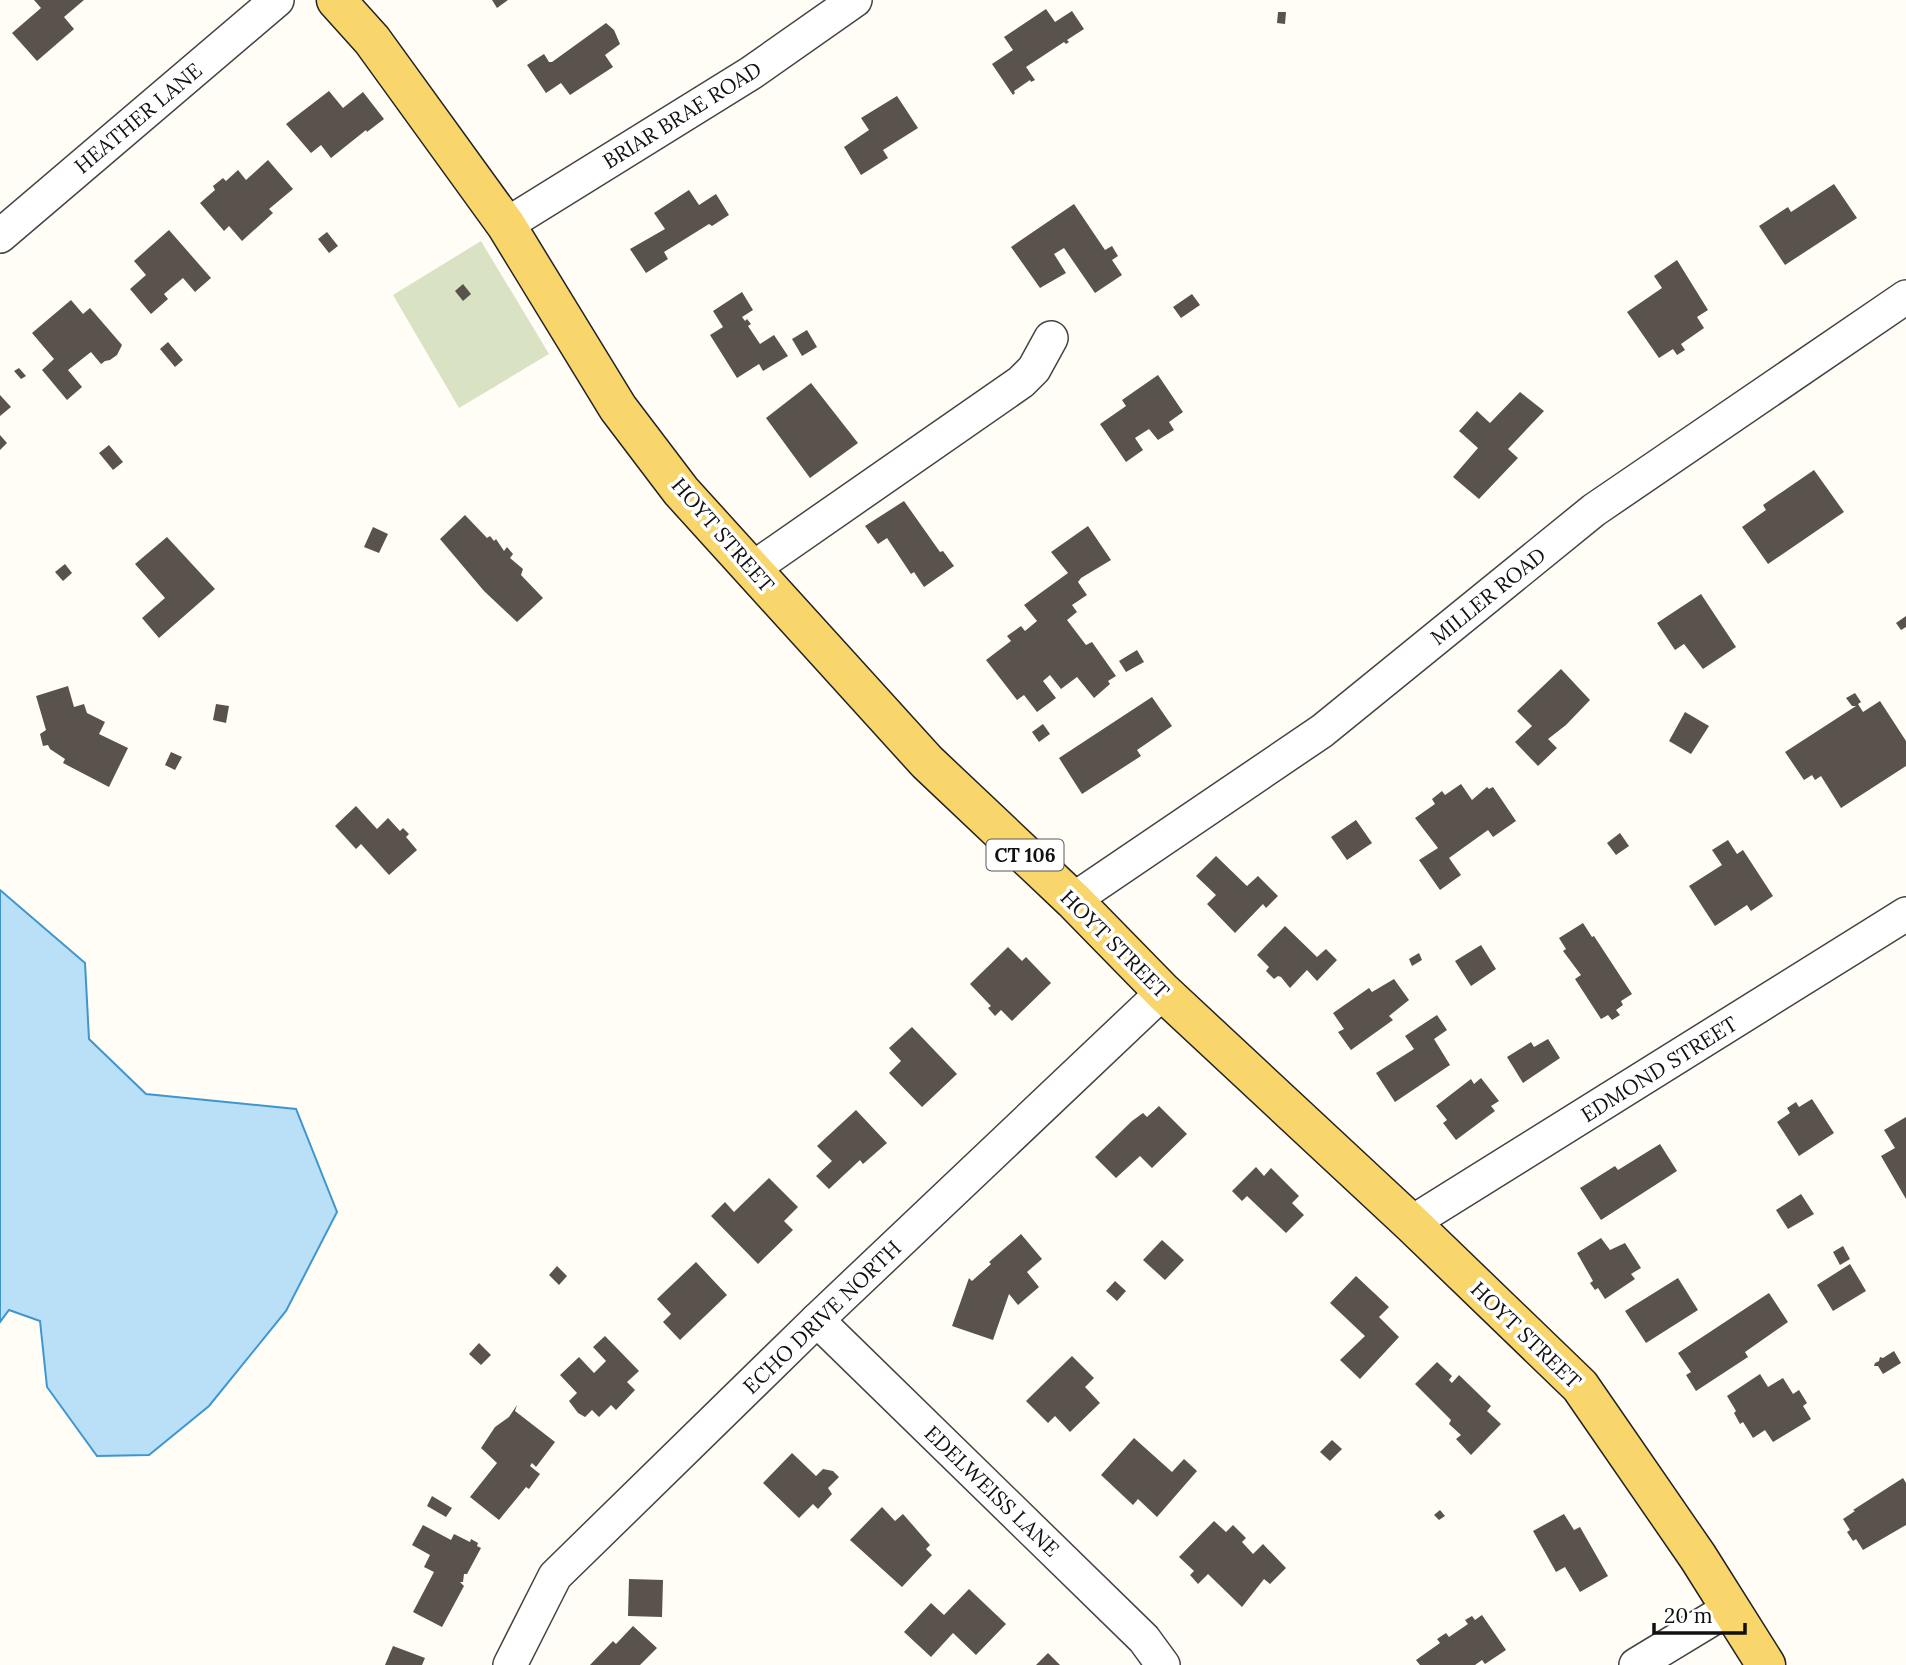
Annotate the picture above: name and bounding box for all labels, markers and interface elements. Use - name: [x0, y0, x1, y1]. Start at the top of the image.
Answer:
- street label: BRIAR BRAE ROAD: [598, 55, 766, 175]
- street label: HEATHER LANE: [69, 57, 207, 179]
- street label: HOYT STREET: [666, 472, 780, 598]
- street label: MILLER ROAD: [1425, 541, 1551, 651]
- road number: CT 106: [986, 840, 1064, 870]
- street label: HOYT STREET: [1055, 884, 1175, 1004]
- street label: EDMOND STREET: [1576, 1010, 1742, 1128]
- street label: ECHO DRIVE NORTH: [737, 1235, 907, 1399]
- street label: HOYT STREET: [1465, 1276, 1587, 1394]
- street label: EDELWEISS LANE: [919, 1420, 1065, 1562]
- scale bar: [1654, 1592, 1745, 1636]
- text: 20 m: [1664, 1602, 1713, 1629]

